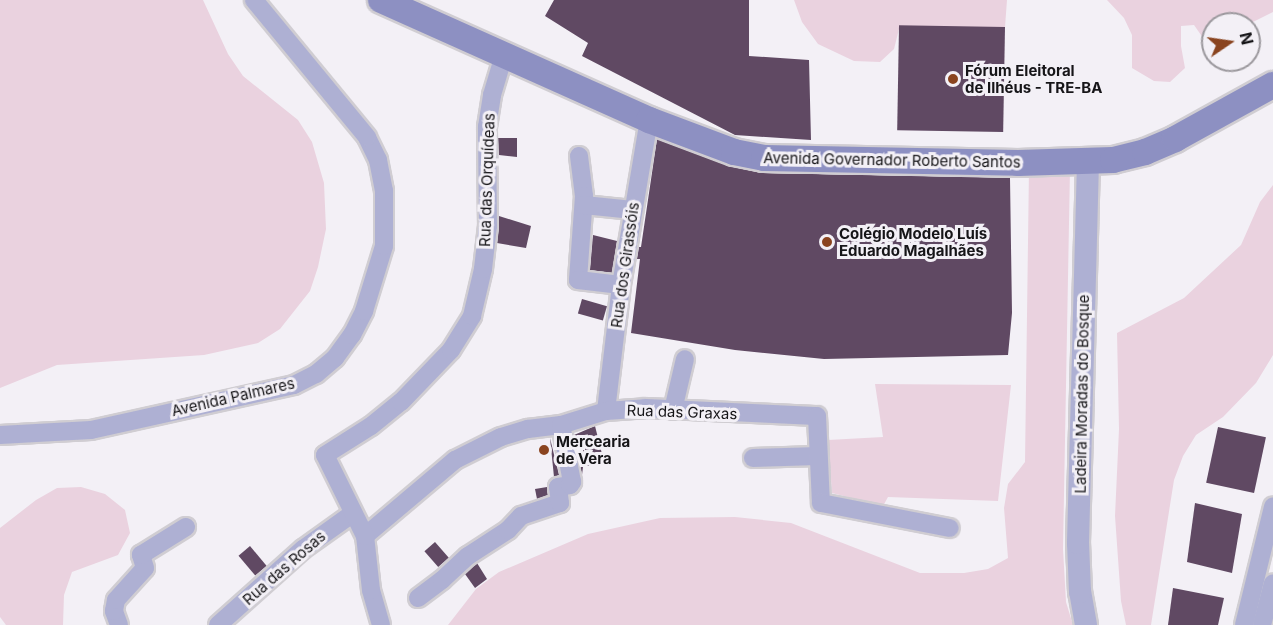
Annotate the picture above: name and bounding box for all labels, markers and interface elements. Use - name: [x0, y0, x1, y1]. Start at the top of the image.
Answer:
- north arrow: [1201, 12, 1261, 72]
- text: N: [1235, 30, 1258, 47]
- place label: Fórum Eleitoral de Ilhéus - TRE-BA: [965, 61, 1102, 96]
- marker: Fórum Eleitoral de Ilhéus - TRE-BA: [946, 72, 960, 86]
- street label: Rua das Orquídeas: [476, 113, 498, 247]
- street label: Avenida Governador Roberto Santos: [763, 149, 1021, 171]
- street label: Rua dos Girassóis: [607, 201, 643, 329]
- place label: Colégio Modelo Luís Eduardo Magalhães: [839, 224, 987, 259]
- marker: Colégio Modelo Luís Eduardo Magalhães: [820, 235, 834, 249]
- street label: Ladeira Moradas do Bosque: [1071, 294, 1093, 494]
- street label: Avenida Palmares: [170, 374, 296, 420]
- street label: Rua das Graxas: [626, 401, 738, 423]
- place label: Mercearia de Vera: [556, 432, 630, 467]
- marker: Mercearia de Vera: [537, 443, 551, 457]
- street label: Rua das Rosas: [239, 527, 329, 609]

